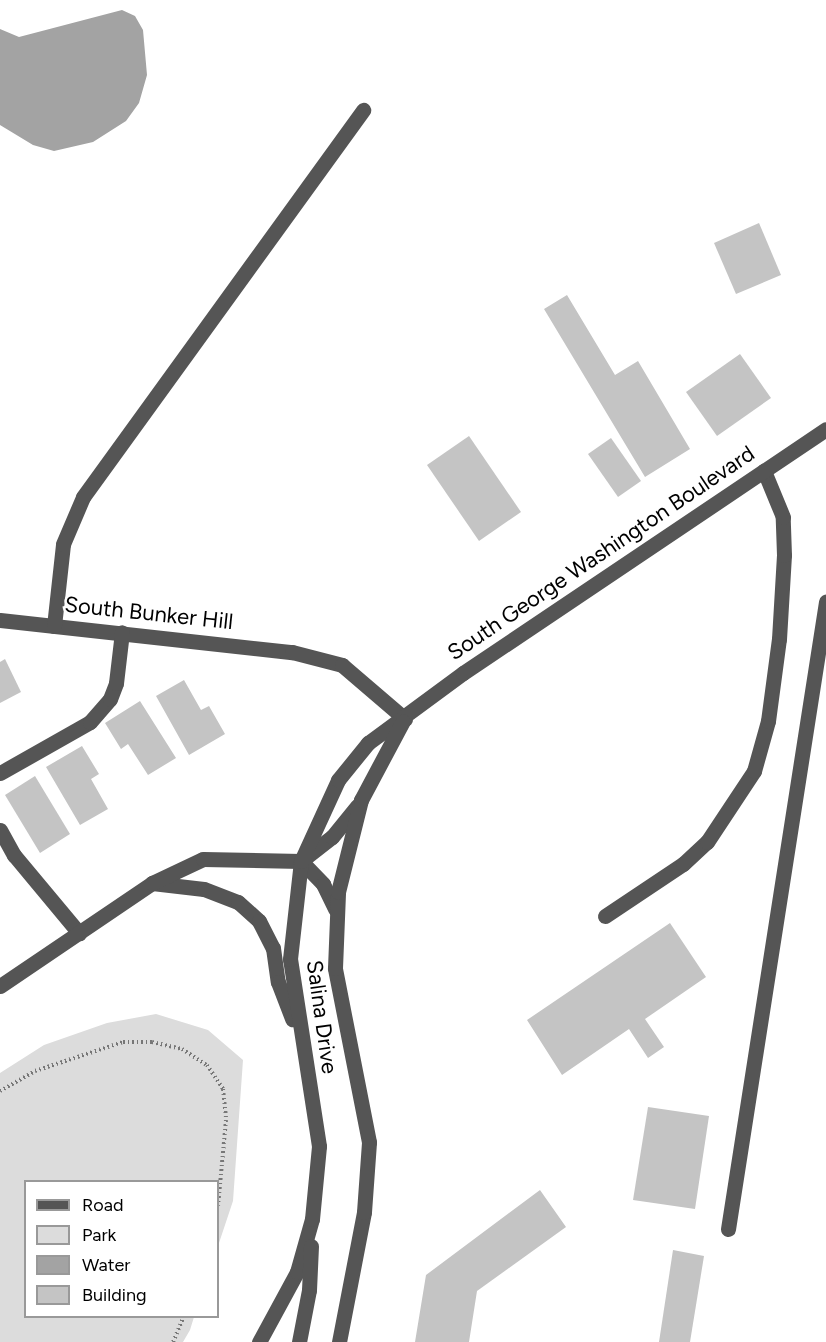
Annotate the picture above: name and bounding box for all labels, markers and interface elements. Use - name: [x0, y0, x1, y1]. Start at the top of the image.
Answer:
- street label: South George Washington Boulevard: [442, 440, 760, 666]
- street label: South Bunker Hill: [63, 591, 235, 635]
- street label: Salina Drive: [301, 958, 343, 1076]
- legend: [24, 1180, 219, 1318]
- text: Road: [82, 1194, 123, 1216]
- text: Park: [82, 1224, 116, 1246]
- text: Water: [82, 1254, 130, 1276]
- text: Building: [82, 1284, 147, 1306]

